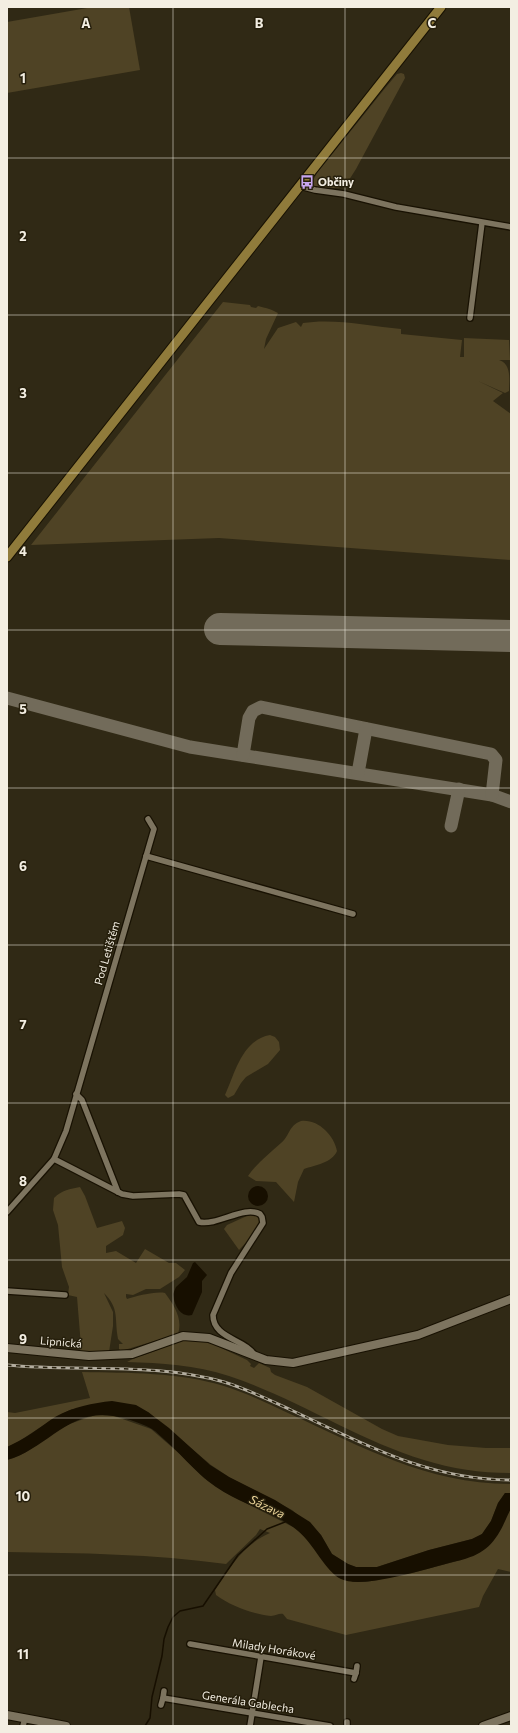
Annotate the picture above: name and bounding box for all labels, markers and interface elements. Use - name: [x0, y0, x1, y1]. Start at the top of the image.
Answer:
- text: A: [81, 15, 91, 31]
- text: B: [255, 15, 264, 31]
- text: C: [428, 15, 437, 31]
- text: 1: [20, 70, 26, 86]
- bus stop icon: Občiny: [299, 174, 315, 190]
- place label: Občiny: [318, 175, 354, 188]
- text: 2: [19, 228, 27, 244]
- text: 3: [19, 385, 27, 401]
- text: 4: [19, 543, 27, 559]
- text: 5: [19, 701, 27, 717]
- text: 6: [19, 858, 27, 874]
- street label: Pod Letištěm: [91, 919, 122, 986]
- text: 7: [19, 1016, 27, 1032]
- text: 8: [19, 1173, 27, 1189]
- text: 9: [19, 1331, 27, 1347]
- street label: Lipnická: [40, 1333, 82, 1350]
- text: 10: [16, 1488, 31, 1504]
- water label: Sázava: [247, 1492, 287, 1521]
- street label: Milady Horákové: [231, 1635, 317, 1662]
- text: 11: [17, 1646, 29, 1662]
- street label: Generála Gablecha: [201, 1688, 295, 1715]

